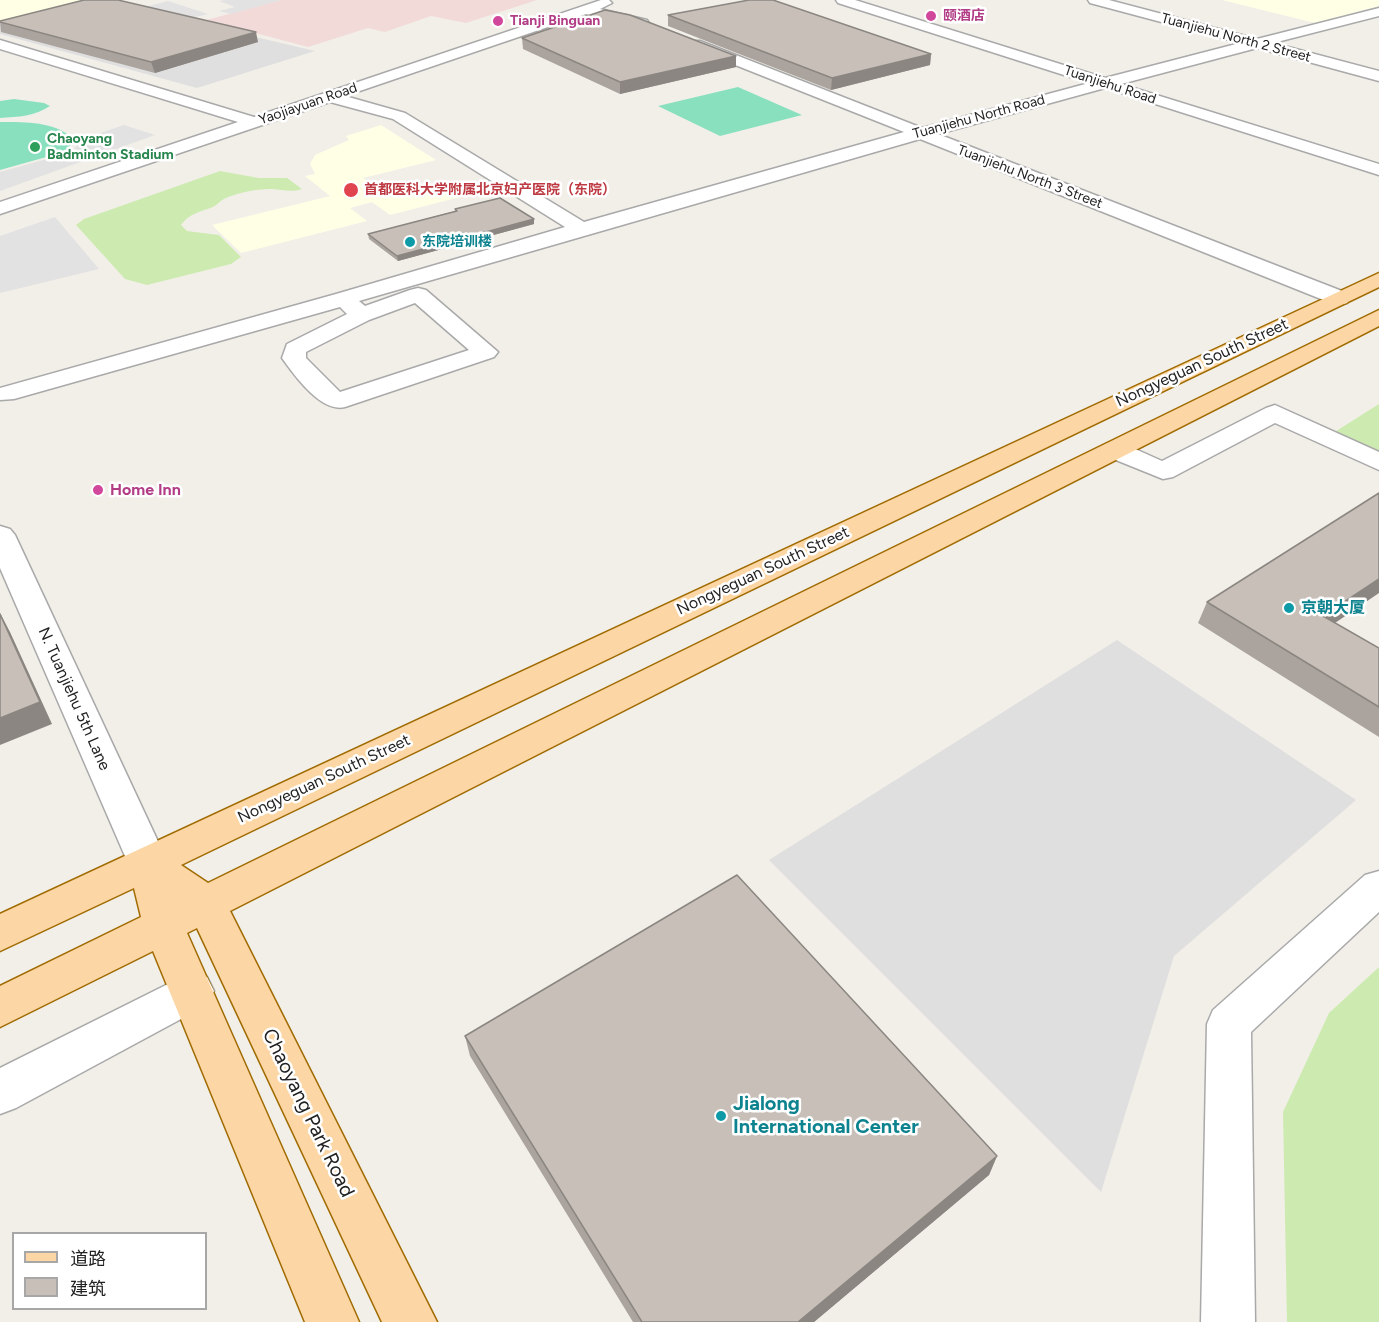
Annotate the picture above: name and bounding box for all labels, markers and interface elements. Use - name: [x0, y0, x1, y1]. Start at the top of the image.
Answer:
- place label: 颐酒店: [943, 8, 985, 24]
- marker: 颐酒店: [924, 9, 938, 23]
- street label: Tuanjiehu North 2 Street: [1159, 10, 1313, 66]
- place label: Tianji Binguan: [510, 13, 600, 29]
- marker: Tianji Binguan: [491, 14, 505, 28]
- street label: Tuanjiehu Road: [1062, 62, 1158, 108]
- street label: Yaojiayuan Road: [257, 79, 359, 129]
- street label: Tuanjiehu North Road: [911, 91, 1047, 143]
- place label: Chaoyang Badminton Stadium: [47, 131, 174, 164]
- marker: Chaoyang Badminton Stadium: [28, 140, 42, 154]
- street label: Tuanjiehu North 3 Street: [955, 142, 1105, 212]
- marker: 首都医科大学附属北京妇产医院（东院）: [342, 181, 360, 199]
- place label: 首都医科大学附属北京妇产医院（东院）: [364, 182, 616, 198]
- place label: 东院培训楼: [422, 234, 492, 250]
- marker: 东院培训楼: [403, 235, 417, 249]
- street label: Nongyeguan South Street: [1113, 315, 1291, 411]
- place label: Home Inn: [110, 480, 181, 500]
- marker: Home Inn: [91, 483, 105, 497]
- street label: Nongyeguan South Street: [674, 523, 852, 619]
- place label: 京朝大厦: [1301, 598, 1365, 618]
- marker: 京朝大厦: [1282, 601, 1296, 615]
- street label: N. Tuanjiehu 5th Lane: [34, 624, 114, 774]
- street label: Nongyeguan South Street: [235, 731, 413, 827]
- street label: Chaoyang Park Road: [257, 1025, 359, 1201]
- place label: Jialong International Center: [733, 1092, 919, 1139]
- marker: Jialong International Center: [714, 1109, 728, 1123]
- legend: [12, 1232, 207, 1310]
- text: 道路: [70, 1248, 106, 1270]
- text: 建筑: [70, 1278, 106, 1300]

